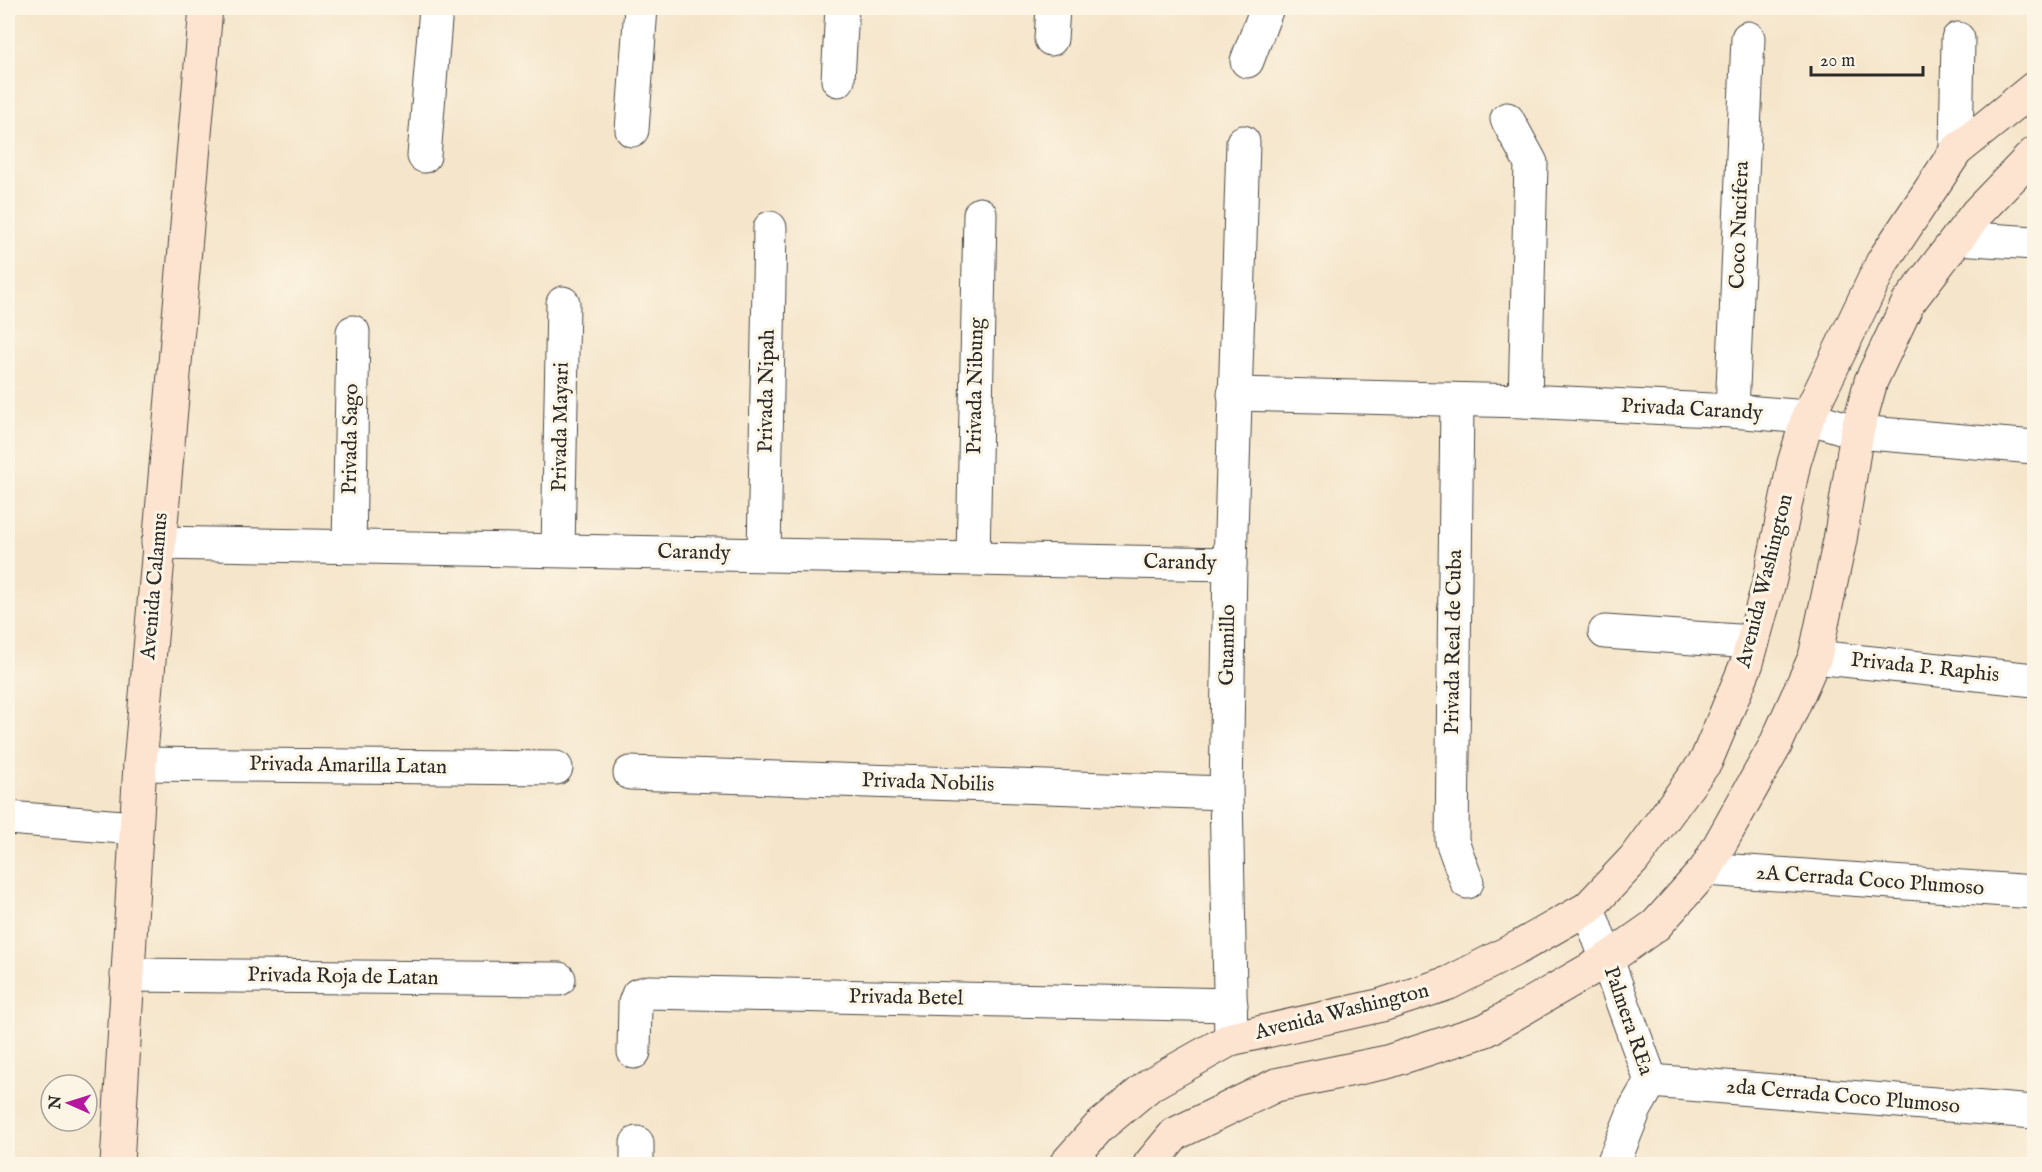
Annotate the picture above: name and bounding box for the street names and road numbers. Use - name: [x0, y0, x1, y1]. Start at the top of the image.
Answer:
- street label: Coco Nucifera: [1724, 159, 1756, 290]
- street label: Privada Nibung: [961, 317, 991, 455]
- street label: Privada Nipah: [752, 329, 782, 453]
- street label: Privada Mayari: [546, 362, 576, 492]
- street label: Privada Sago: [337, 383, 365, 495]
- street label: Privada Carandy: [1620, 393, 1764, 427]
- street label: Avenida Washington: [1730, 491, 1800, 672]
- street label: Avenida Calamus: [135, 511, 175, 662]
- street label: Carandy: [657, 539, 732, 567]
- street label: Privada Real de Cuba: [1439, 548, 1469, 735]
- street label: Carandy: [1143, 549, 1218, 577]
- street label: Guamillo: [1214, 604, 1242, 686]
- street label: Privada P. Raphis: [1849, 647, 2001, 689]
- street label: Privada Amarilla Latan: [249, 751, 447, 781]
- street label: Privada Nobilis: [861, 767, 995, 799]
- street label: 2A Cerrada Coco Plumoso: [1755, 860, 1985, 902]
- street label: Privada Roja de Latan: [247, 962, 439, 992]
- street label: Palmera REa: [1597, 963, 1660, 1080]
- street label: Avenida Washington: [1251, 977, 1432, 1047]
- street label: Privada Betel: [848, 984, 964, 1013]
- street label: 2da Cerrada Coco Plumoso: [1725, 1073, 1961, 1121]

